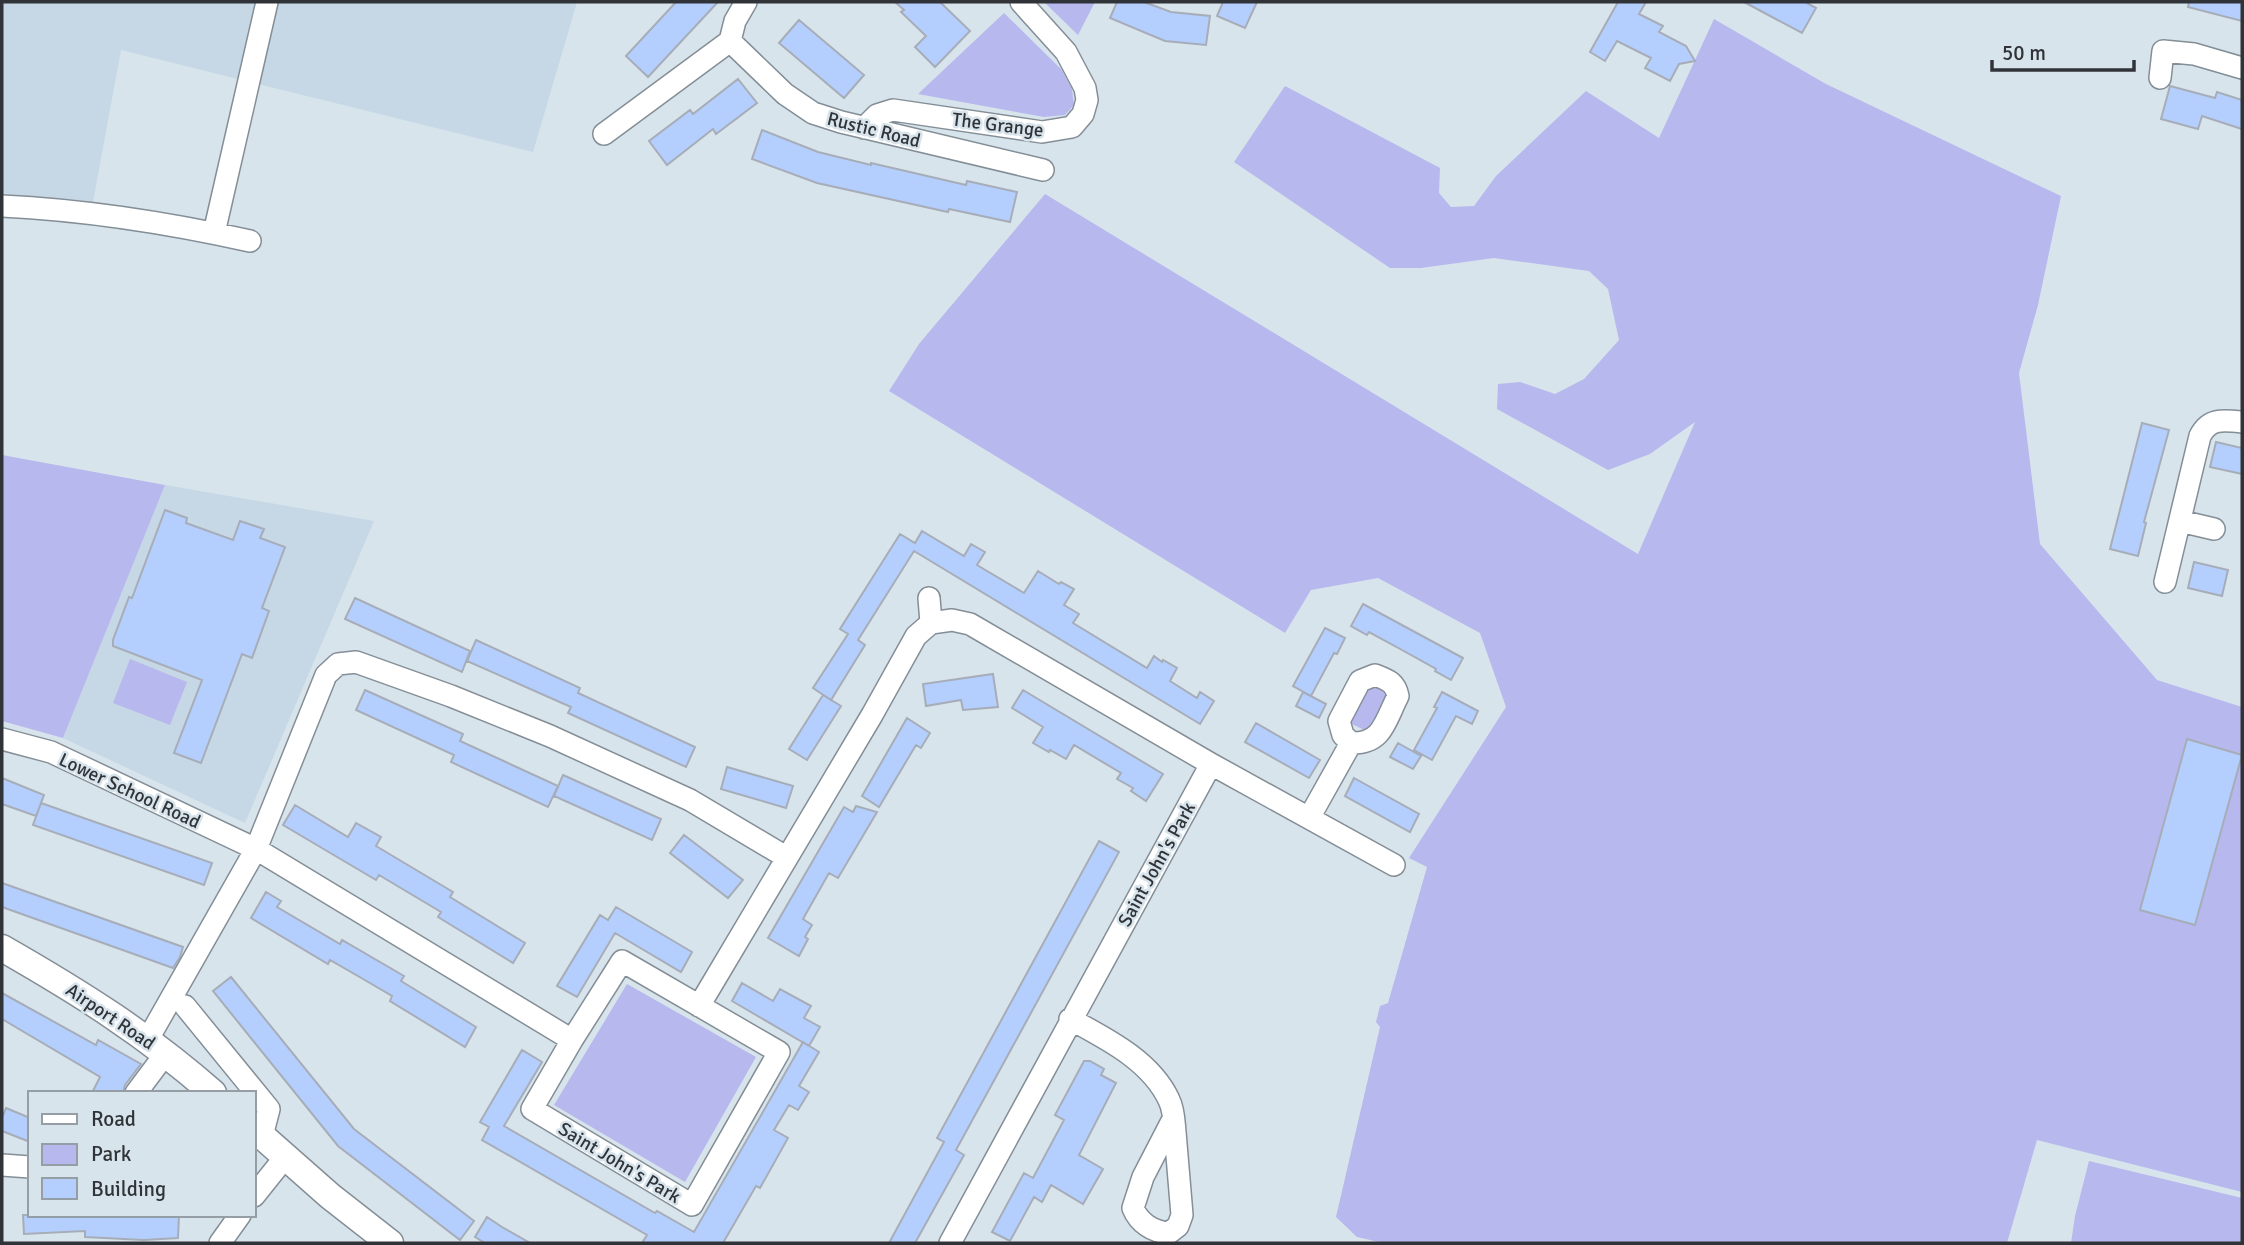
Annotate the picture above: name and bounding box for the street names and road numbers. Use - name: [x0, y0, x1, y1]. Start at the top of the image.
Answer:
- street label: Rustic Road: [825, 107, 923, 153]
- street label: The Grange: [951, 107, 1045, 143]
- street label: Lower School Road: [55, 748, 204, 834]
- street label: Saint John's Park: [1113, 798, 1201, 931]
- street label: Airport Road: [61, 978, 160, 1055]
- street label: Saint John's Park: [554, 1117, 685, 1209]

